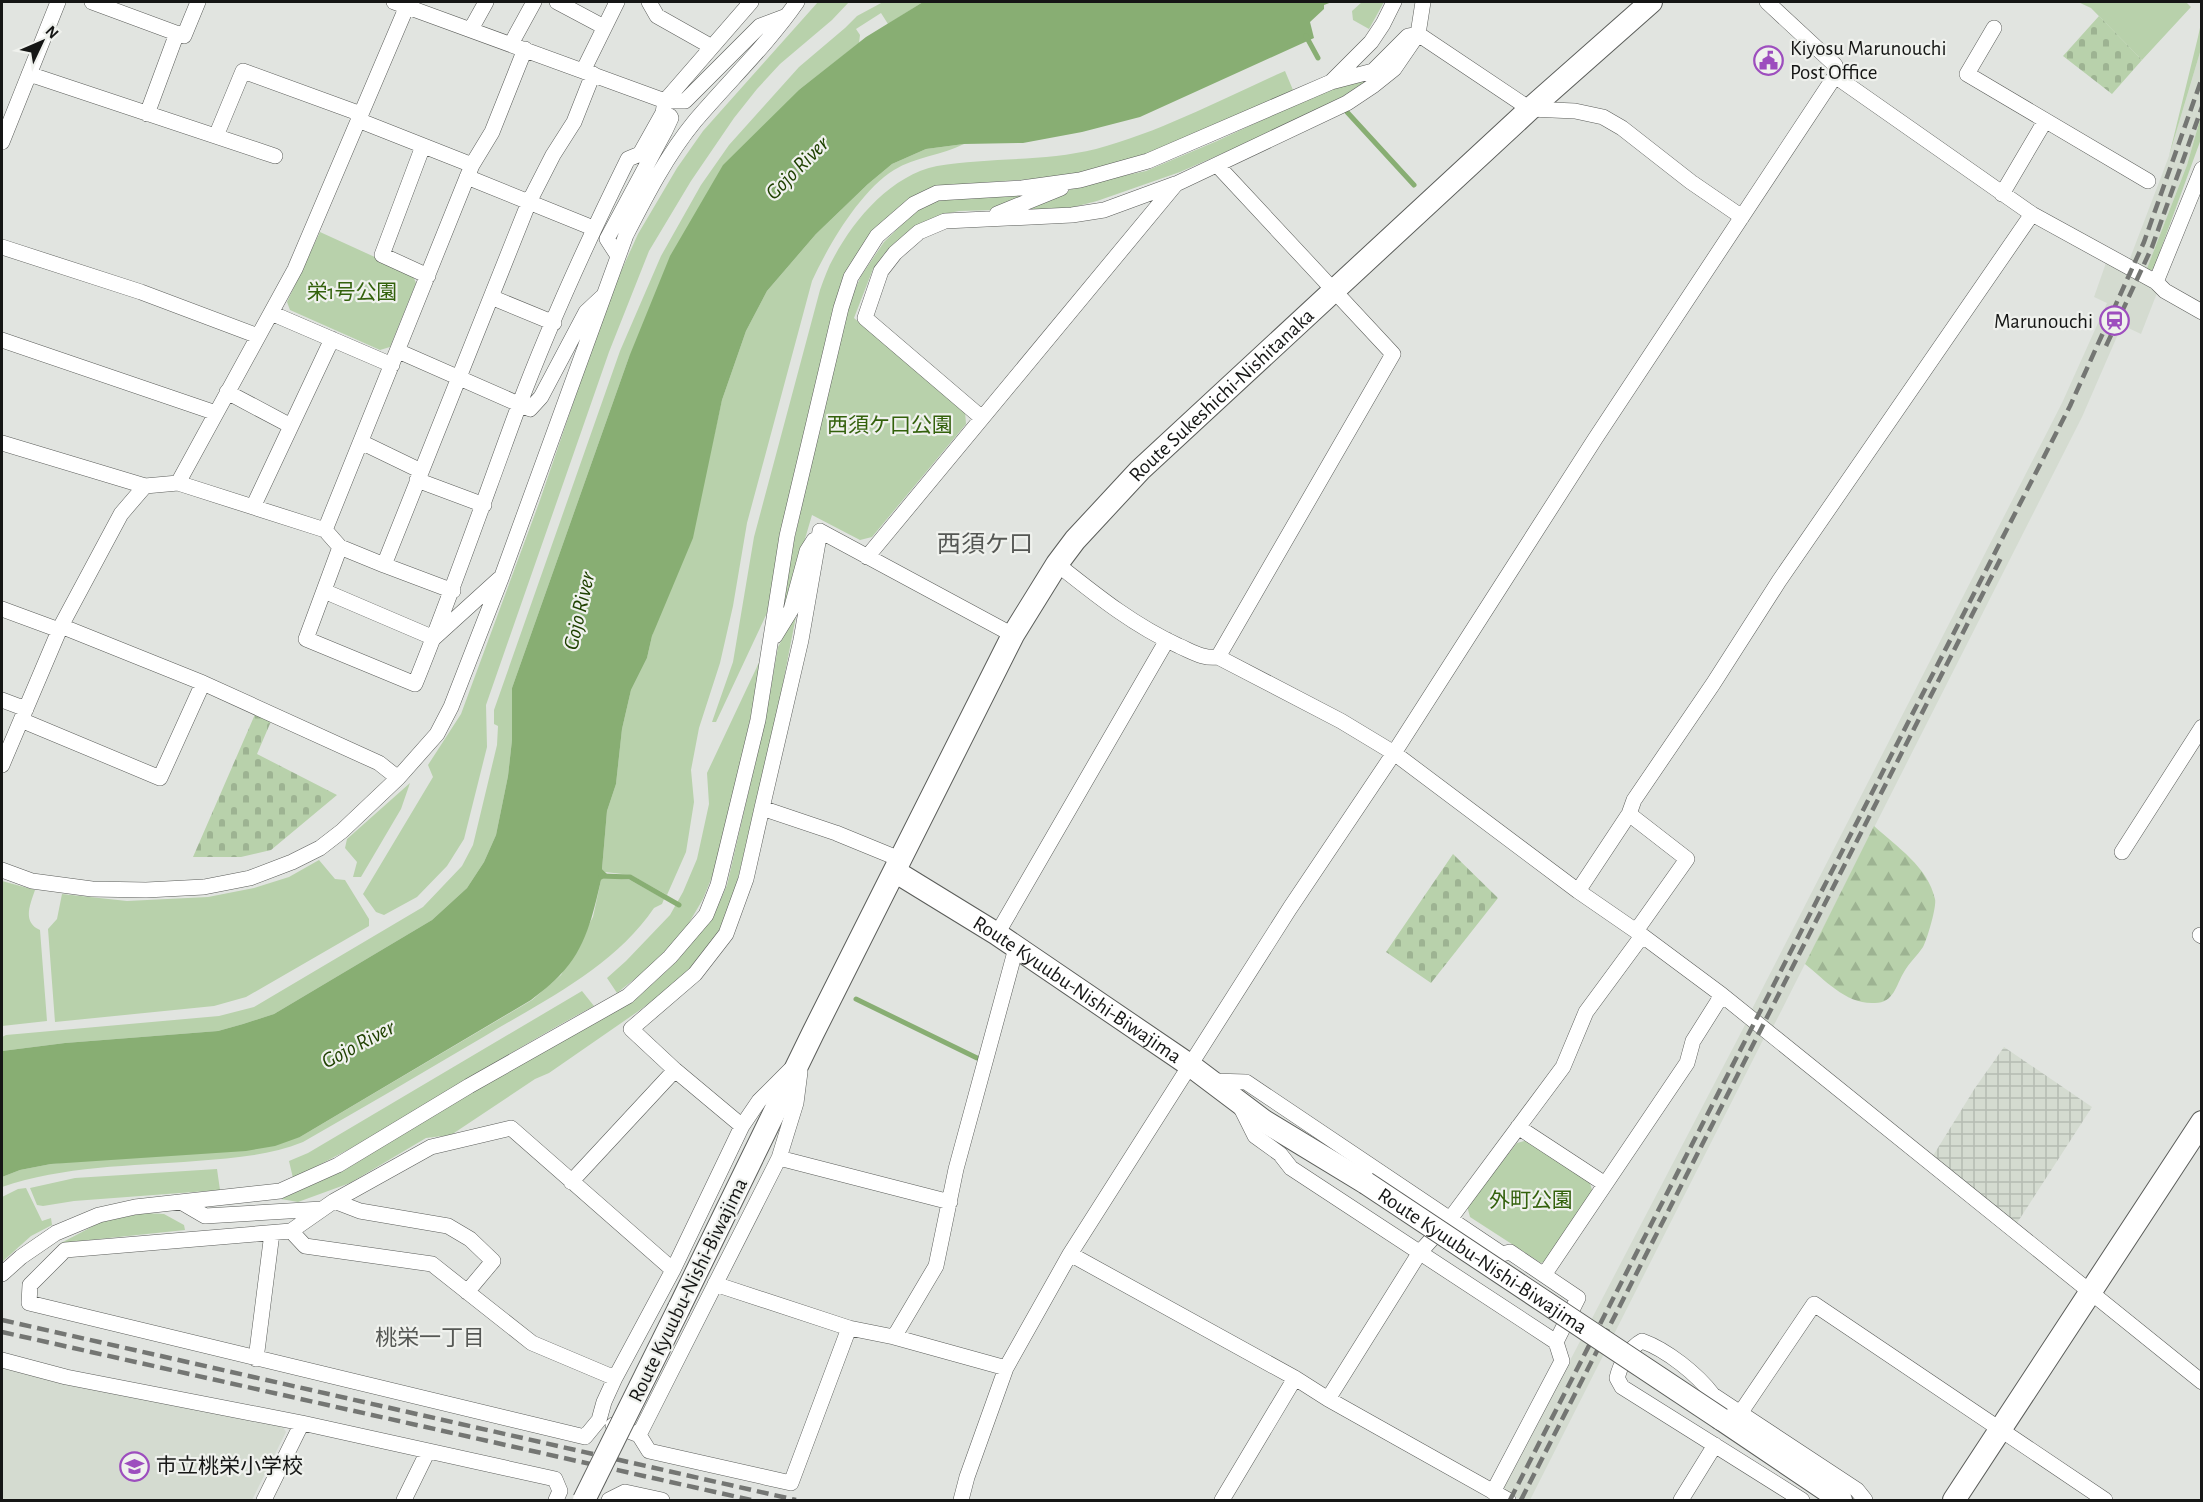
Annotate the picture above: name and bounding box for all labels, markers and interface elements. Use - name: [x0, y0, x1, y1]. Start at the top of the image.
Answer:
- north arrow: [12, 12, 72, 72]
- text: N: [42, 23, 62, 42]
- place label: Kiyosu Marunouchi Post Office: [1790, 38, 1947, 83]
- public building icon: Kiyosu Marunouchi Post Office: [1753, 44, 1785, 76]
- water label: Gojo River: [761, 132, 833, 204]
- park label: 栄1号公園: [306, 281, 398, 303]
- street label: Route Sukeshichi-Nishitanaka: [1125, 304, 1318, 485]
- station icon: Marunouchi: [2098, 305, 2130, 337]
- place label: Marunouchi: [1994, 311, 2093, 332]
- park label: 西須ケ口公園: [827, 414, 953, 436]
- district label: 西須ケ口: [937, 532, 1033, 557]
- water label: Gojo River: [559, 569, 599, 652]
- street label: Route Kyuubu-Nishi-Biwajima: [970, 912, 1186, 1067]
- water label: Gojo River: [318, 1015, 399, 1072]
- street label: Route Kyuubu-Nishi-Biwajima: [625, 1175, 752, 1405]
- street label: Route Kyuubu-Nishi-Biwajima: [1374, 1184, 1591, 1338]
- park label: 外町公園: [1489, 1189, 1573, 1211]
- district label: 桃栄一丁目: [375, 1326, 485, 1349]
- school or university icon: 市立桃栄小学校: [119, 1450, 151, 1482]
- place label: 市立桃栄小学校: [156, 1455, 303, 1477]

